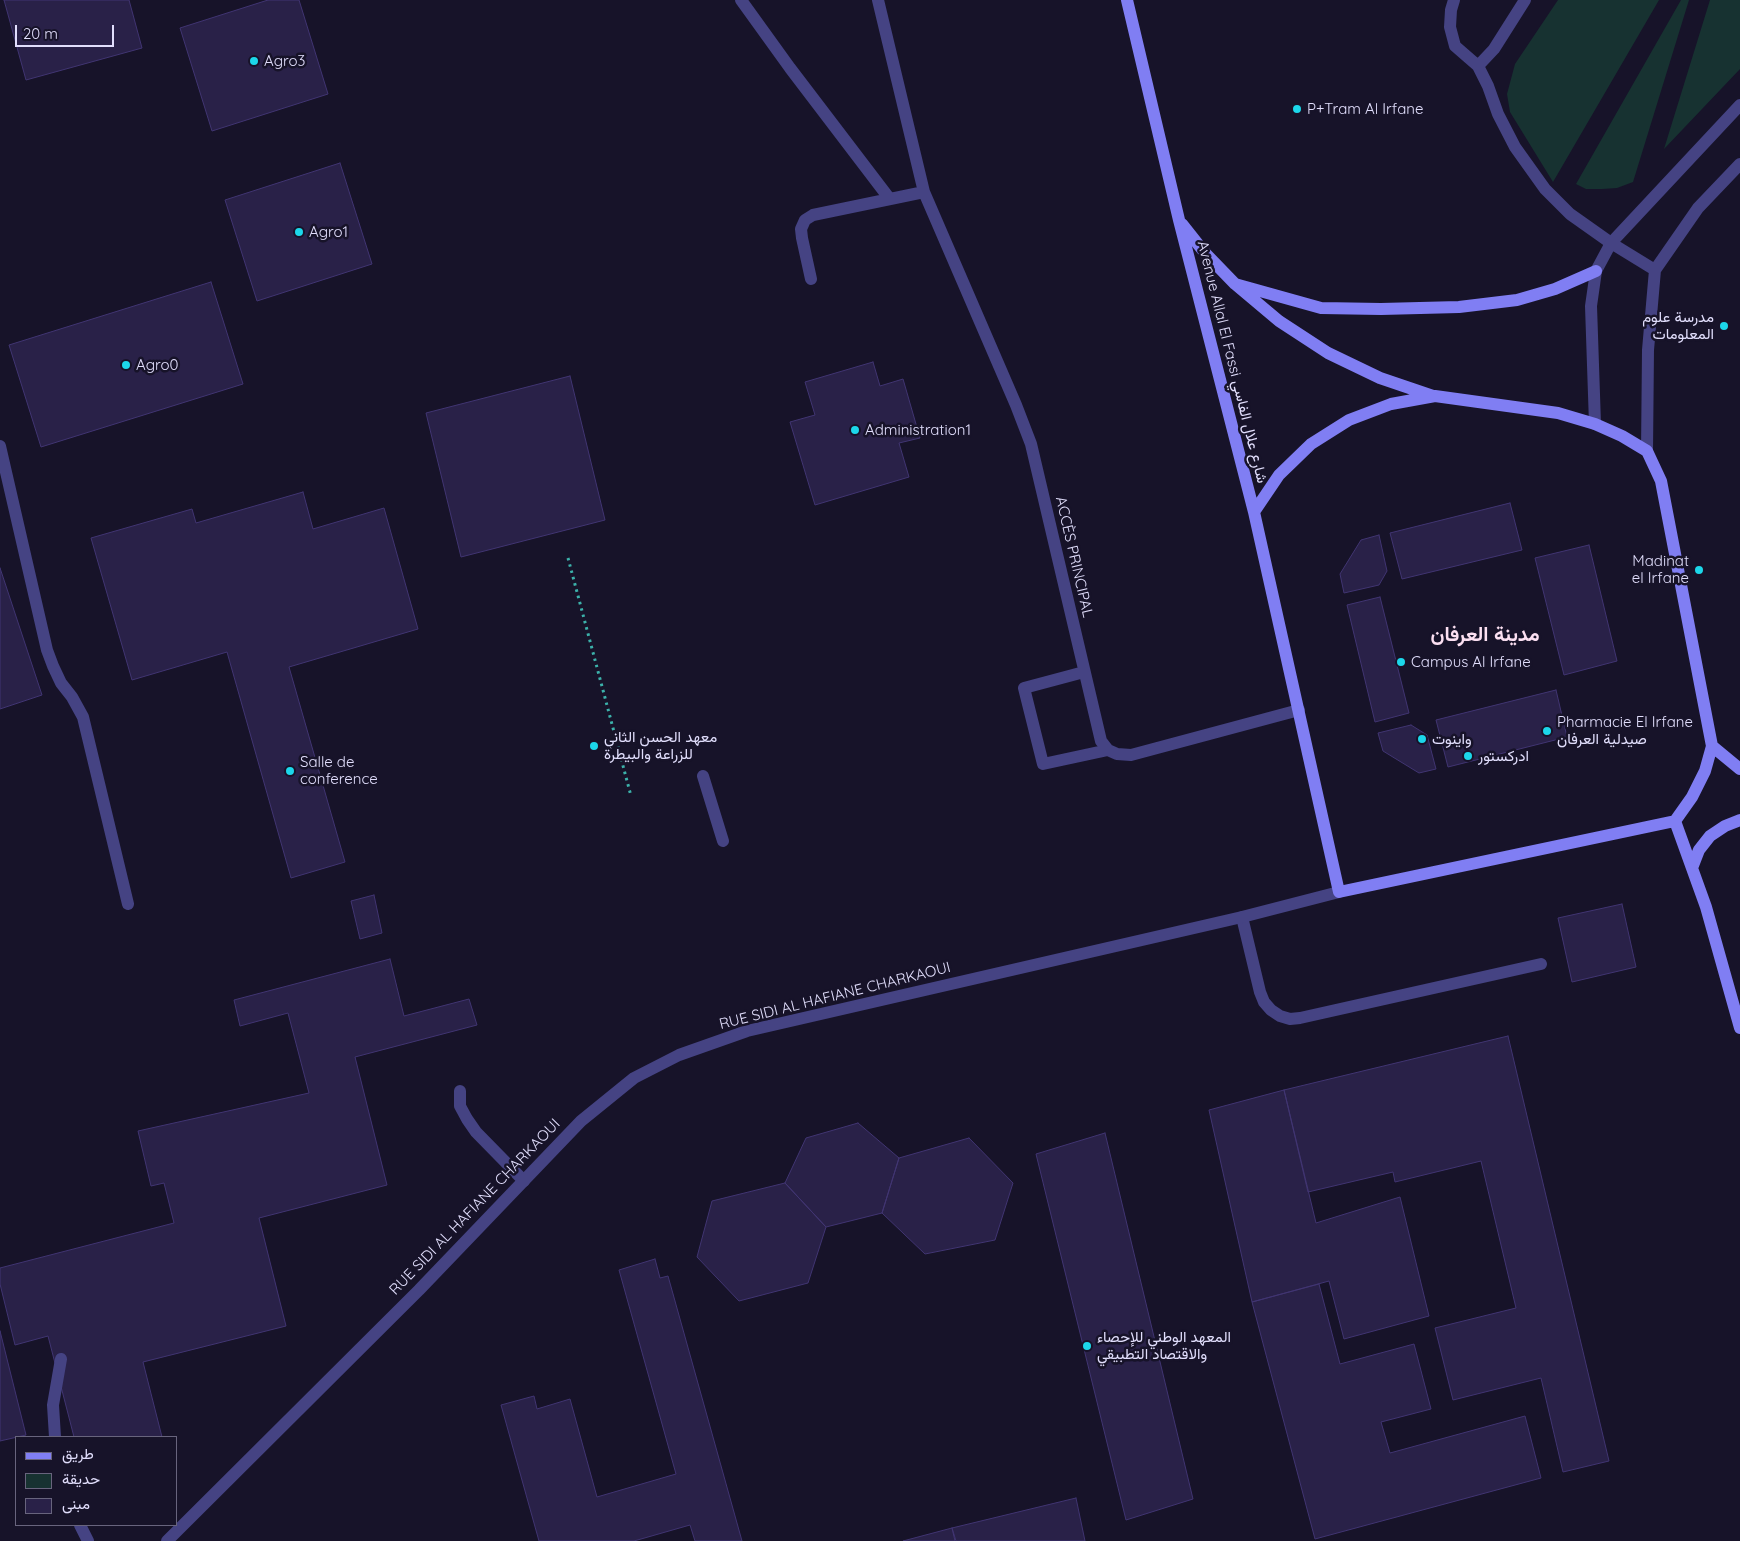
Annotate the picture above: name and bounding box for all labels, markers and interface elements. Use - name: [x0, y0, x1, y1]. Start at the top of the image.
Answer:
- scale bar: [18, 15, 116, 47]
- text: 20 m: [23, 24, 58, 43]
- place label: Agro3: [264, 52, 305, 70]
- marker: Agro3: [248, 55, 260, 67]
- place label: P+Tram Al Irfane: [1307, 100, 1423, 118]
- marker: P+Tram Al Irfane: [1291, 103, 1303, 115]
- place label: Agro1: [309, 223, 348, 241]
- marker: Agro1: [293, 226, 305, 238]
- street label: Avenue Allal El Fassi شارع علال الفاسي: [1193, 239, 1271, 485]
- place label: مدرسة علوم المعلومات: [1642, 308, 1714, 343]
- marker: مدرسة علوم المعلومات: [1718, 320, 1730, 332]
- place label: Agro0: [136, 356, 178, 374]
- marker: Agro0: [120, 359, 132, 371]
- place label: Administration1: [865, 421, 971, 439]
- marker: Administration1: [849, 424, 861, 436]
- street label: ACCÈS PRINCIPAL: [1051, 495, 1097, 619]
- place label: Madinat el Irfane: [1632, 552, 1689, 587]
- marker: Madinat el Irfane: [1693, 564, 1705, 576]
- district label: مدينة العرفان: [1430, 623, 1540, 647]
- place label: Campus Al Irfane: [1411, 653, 1531, 671]
- marker: Campus Al Irfane: [1395, 656, 1407, 668]
- place label: Pharmacie El Irfane صيدلية العرفان: [1557, 713, 1693, 748]
- marker: Pharmacie El Irfane صيدلية العرفان: [1541, 725, 1553, 737]
- place label: معهد الحسن الثاني للزراعة والبيطرة: [604, 728, 717, 763]
- place label: واينوت: [1432, 730, 1472, 748]
- marker: واينوت: [1416, 733, 1428, 745]
- marker: معهد الحسن الثاني للزراعة والبيطرة: [588, 740, 600, 752]
- place label: ادركستور: [1478, 747, 1529, 765]
- marker: ادركستور: [1462, 750, 1474, 762]
- place label: Salle de conference: [300, 753, 378, 788]
- marker: Salle de conference: [284, 765, 296, 777]
- street label: RUE SIDI AL HAFIANE CHARKAOUI: [717, 958, 953, 1034]
- street label: RUE SIDI AL HAFIANE CHARKAOUI: [386, 1115, 564, 1299]
- place label: المعهد الوطني للإحصاء والاقتصاد التطبيقي: [1097, 1328, 1231, 1363]
- marker: المعهد الوطني للإحصاء والاقتصاد التطبيقي: [1081, 1340, 1093, 1352]
- legend: [15, 1436, 178, 1526]
- text: طريق: [62, 1444, 94, 1463]
- text: حديقة: [62, 1469, 100, 1488]
- text: مبنى: [62, 1494, 90, 1513]

